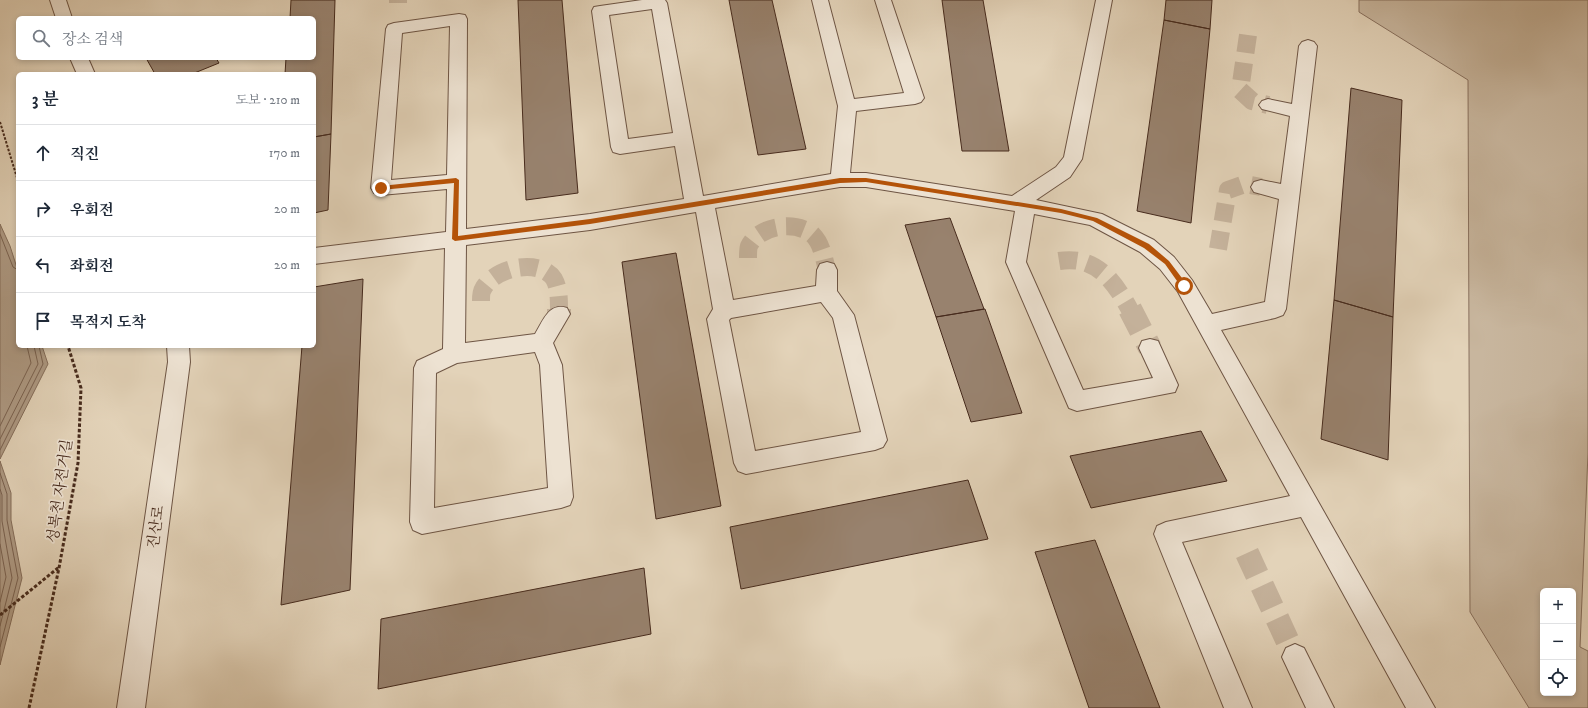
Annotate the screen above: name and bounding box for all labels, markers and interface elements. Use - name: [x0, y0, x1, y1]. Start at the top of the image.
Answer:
- search box: [16, 16, 316, 60]
- icon: search: [30, 27, 52, 49]
- text: 장소 검색: [62, 30, 123, 49]
- text: 3 분: [32, 89, 58, 111]
- text: 도보 · 210 m: [236, 92, 300, 108]
- icon: ahead: [32, 142, 54, 164]
- text: 직진: [70, 145, 99, 164]
- text: 170 m: [269, 145, 300, 161]
- route end: [372, 179, 390, 197]
- icon: right: [32, 198, 54, 220]
- text: 우회전: [70, 201, 113, 220]
- text: 20 m: [274, 201, 300, 217]
- icon: left: [32, 254, 54, 276]
- text: 좌회전: [70, 257, 113, 276]
- text: 20 m: [274, 257, 300, 273]
- route start: [1175, 277, 1193, 295]
- icon: arrive: [32, 310, 54, 332]
- text: 목적지 도착: [70, 313, 146, 332]
- street label: 성복천 자전거길: [43, 438, 77, 544]
- street label: 진산로: [144, 504, 169, 550]
- map controls: [1540, 588, 1576, 696]
- button: +: [1540, 588, 1576, 624]
- button: −: [1540, 624, 1576, 660]
- button: locate: [1540, 660, 1576, 696]

